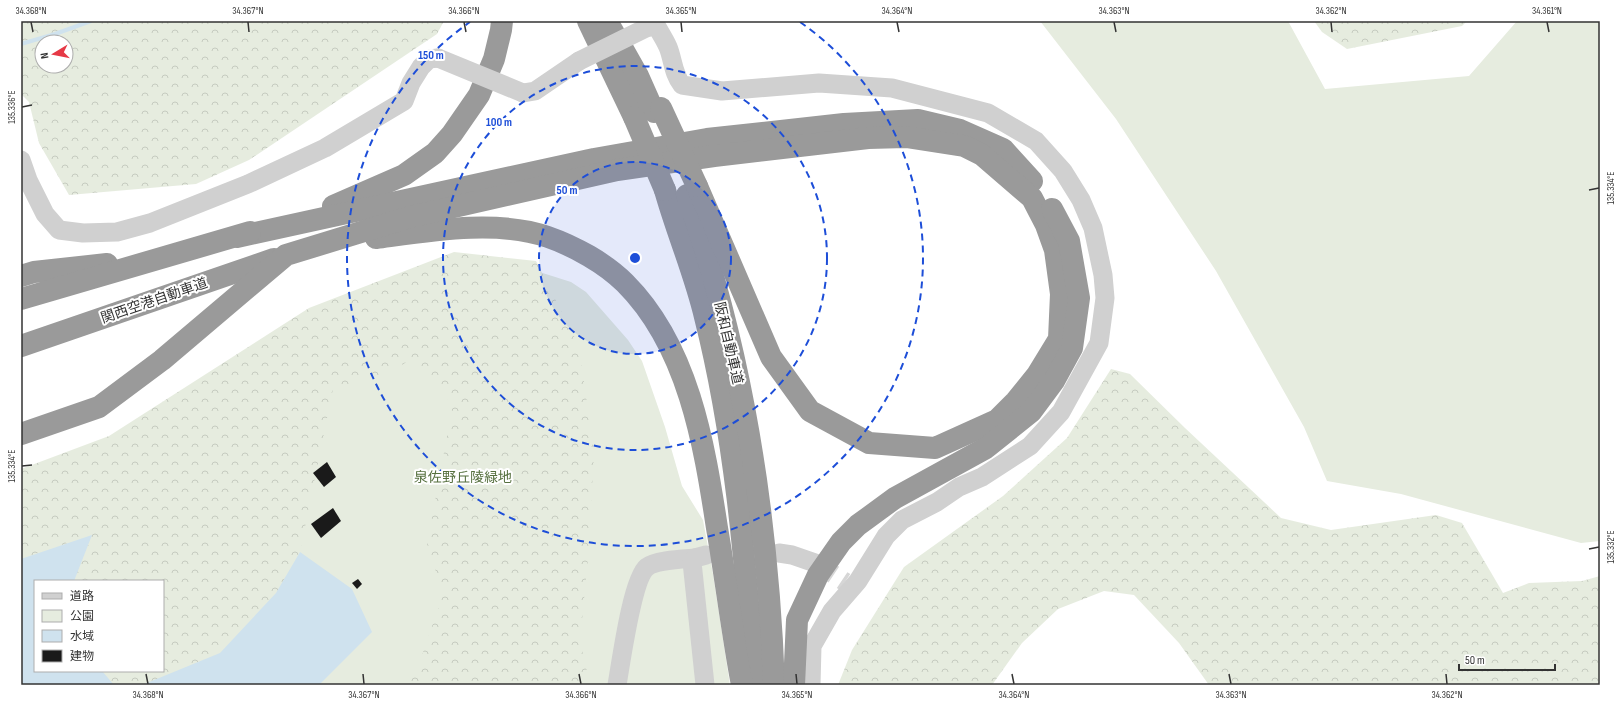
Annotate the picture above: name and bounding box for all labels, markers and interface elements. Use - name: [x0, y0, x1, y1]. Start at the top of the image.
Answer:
- text: 34.368°N: [15, 5, 47, 17]
- text: 34.367°N: [232, 5, 264, 17]
- text: 34.366°N: [448, 5, 480, 17]
- text: 34.365°N: [666, 5, 696, 17]
- text: 34.364°N: [882, 5, 912, 17]
- text: 34.363°N: [1098, 5, 1130, 17]
- text: 34.362°N: [1315, 5, 1347, 17]
- text: 34.361°N: [1532, 5, 1562, 17]
- north arrow: [34, 34, 74, 74]
- text: 150 m: [418, 48, 444, 63]
- text: N: [38, 52, 52, 60]
- text: 135.336°E: [6, 90, 18, 124]
- text: 100 m: [486, 115, 512, 130]
- text: 135.334°E: [1605, 172, 1617, 204]
- text: 50 m: [557, 183, 577, 198]
- centre of rings: [628, 251, 642, 265]
- street label: 関西空港自動車道: [98, 274, 210, 327]
- street label: 阪和自動車道: [711, 300, 746, 386]
- text: 135.334°E: [6, 450, 18, 482]
- park label: 泉佐野丘陵緑地: [414, 469, 512, 486]
- text: 135.332°E: [1605, 530, 1617, 564]
- legend: [34, 580, 164, 672]
- text: 道路: [70, 589, 94, 604]
- text: 公園: [70, 609, 94, 624]
- text: 水域: [70, 629, 94, 644]
- scale bar: [1459, 646, 1555, 672]
- text: 建物: [70, 649, 94, 664]
- text: 50 m: [1465, 653, 1485, 668]
- text: 34.368°N: [132, 689, 164, 701]
- text: 34.367°N: [348, 689, 380, 701]
- text: 34.366°N: [565, 689, 597, 701]
- text: 34.365°N: [782, 689, 812, 701]
- text: 34.364°N: [999, 689, 1029, 701]
- text: 34.363°N: [1215, 689, 1247, 701]
- text: 34.362°N: [1431, 689, 1463, 701]

